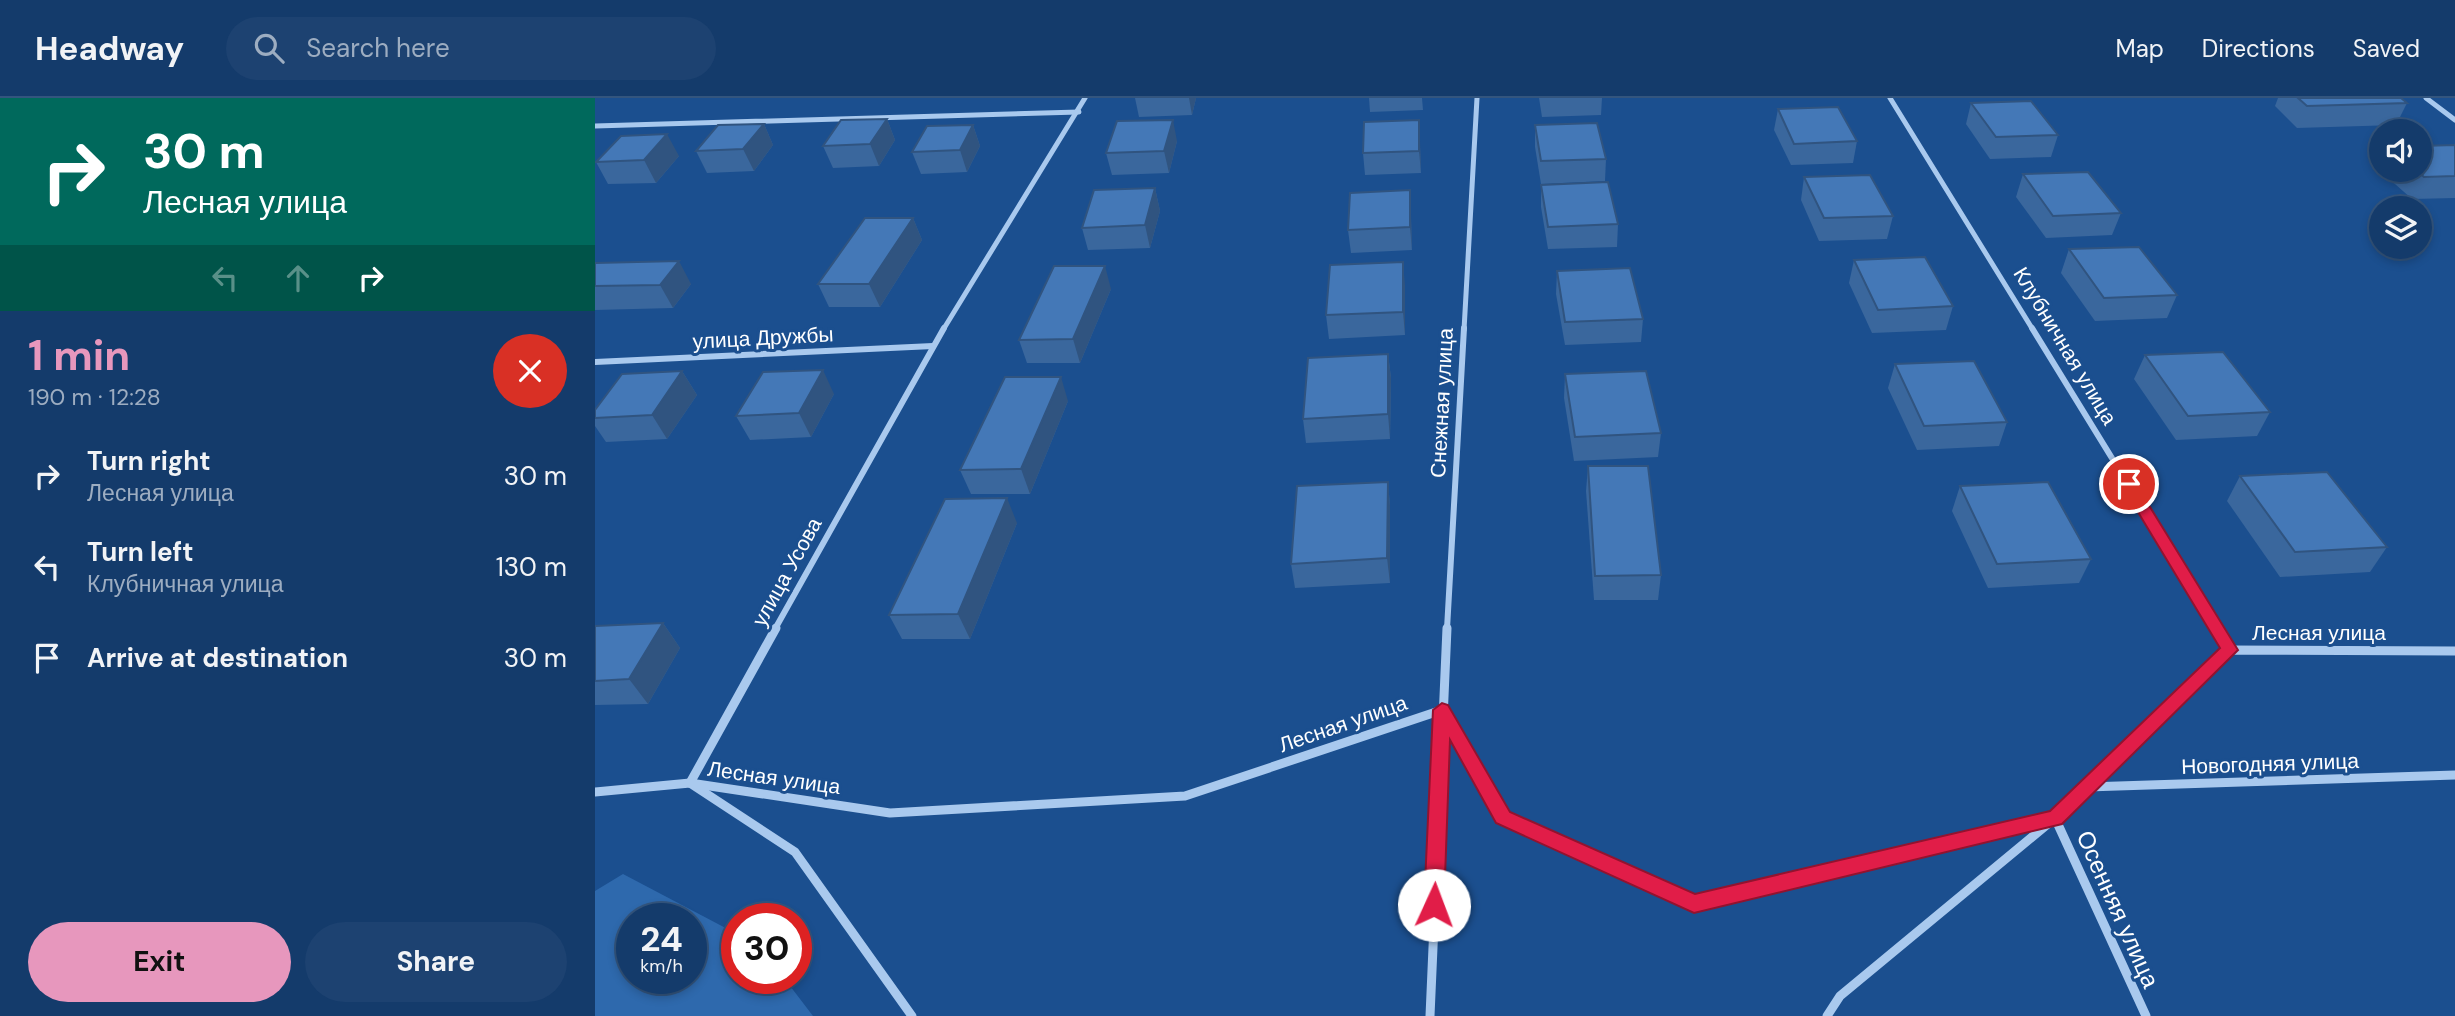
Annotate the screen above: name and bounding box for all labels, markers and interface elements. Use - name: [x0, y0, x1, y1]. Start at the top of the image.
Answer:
- search box: [226, 17, 716, 80]
- text: Headway: [35, 27, 184, 70]
- icon: search: [250, 29, 288, 67]
- text: Search here: [306, 31, 450, 65]
- text: Map: [2116, 33, 2164, 64]
- text: Directions: [2202, 33, 2315, 64]
- text: Saved: [2353, 33, 2420, 64]
- text: 30 m: [143, 119, 265, 183]
- map controls: [2369, 119, 2432, 259]
- button: sound: [2369, 119, 2432, 182]
- icon: right: [28, 126, 119, 217]
- text: Лесная улица: [143, 181, 347, 223]
- button: layers: [2369, 196, 2432, 259]
- icon: left: [206, 259, 244, 297]
- icon: ahead: [279, 259, 317, 297]
- icon: right: [352, 259, 390, 297]
- street label: Клубничная улица: [2007, 262, 2123, 430]
- street label: улица Дружбы: [692, 320, 834, 356]
- street label: Снежная улица: [1424, 327, 1460, 479]
- text: 1 min: [28, 328, 130, 383]
- button: close: [493, 334, 567, 408]
- text: 190 m · 12:28: [28, 382, 161, 412]
- text: Turn right: [87, 444, 211, 478]
- pin: [2099, 454, 2159, 514]
- icon: right: [28, 457, 66, 495]
- text: 30 m: [504, 459, 567, 493]
- icon: arrive: [2110, 465, 2148, 503]
- text: Лесная улица: [87, 478, 234, 508]
- street label: улица Усова: [746, 512, 829, 631]
- text: Turn left: [87, 535, 194, 569]
- icon: left: [28, 548, 66, 586]
- text: 130 m: [496, 550, 567, 584]
- text: Клубничная улица: [87, 569, 284, 599]
- street label: Лесная улица: [2252, 619, 2386, 647]
- icon: arrive: [28, 639, 66, 677]
- text: Arrive at destination: [87, 641, 348, 675]
- text: 30 m: [504, 641, 567, 675]
- street label: Лесная улица: [1275, 689, 1411, 759]
- street label: Новогодняя улица: [2181, 747, 2360, 781]
- street label: Лесная улица: [706, 755, 843, 801]
- street label: Осенняя улица: [2069, 826, 2167, 993]
- position arrow: [1397, 868, 1471, 942]
- speed limit sign: 30: [721, 903, 812, 994]
- text: 24: [640, 916, 683, 962]
- button: Exit: [28, 922, 291, 1002]
- button: Share: [305, 922, 567, 1002]
- text: km/h: [640, 954, 683, 978]

